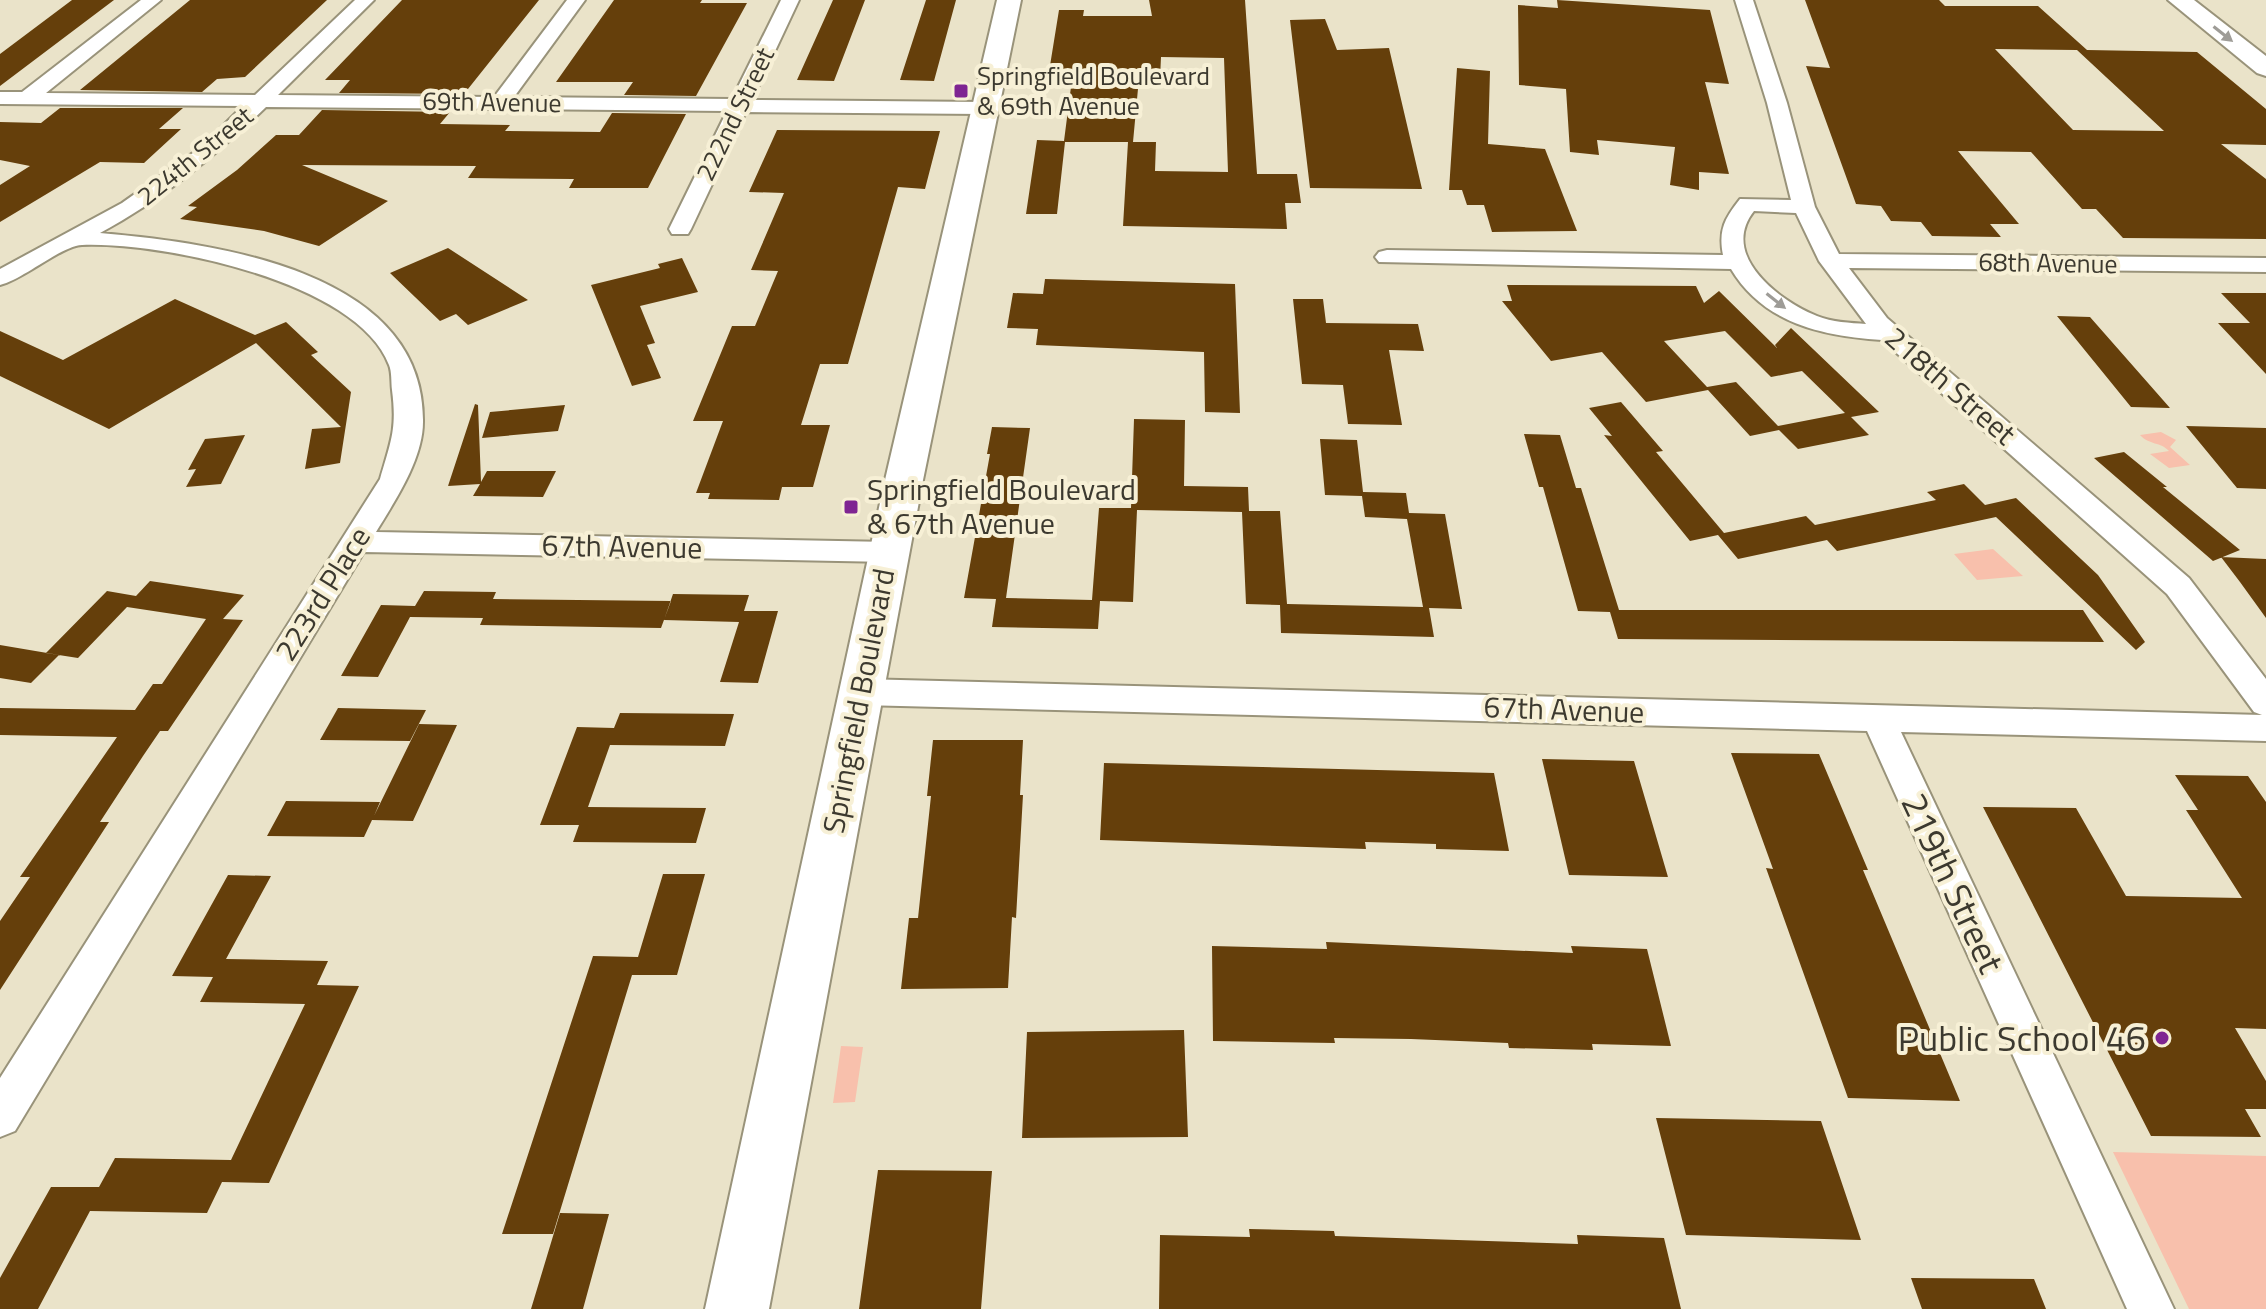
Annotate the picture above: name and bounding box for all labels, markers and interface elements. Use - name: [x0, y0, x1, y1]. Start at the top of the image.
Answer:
- one-way arrow: [2213, 25, 2233, 42]
- street label: 222nd Street: [685, 40, 784, 187]
- place label: Springfield Boulevard & 69th Avenue: [977, 56, 1210, 125]
- street label: 69th Avenue: [422, 81, 562, 122]
- marker: Springfield Boulevard & 69th Avenue: [952, 82, 970, 100]
- street label: 224th Street: [128, 97, 261, 215]
- street label: 68th Avenue: [1978, 242, 2118, 283]
- one-way arrow: [1766, 292, 1786, 309]
- street label: 218th Street: [1875, 315, 2027, 456]
- place label: Springfield Boulevard & 67th Avenue: [867, 466, 1136, 546]
- marker: Springfield Boulevard & 67th Avenue: [842, 498, 860, 516]
- street label: 223rd Place: [263, 517, 382, 670]
- street label: 67th Avenue: [541, 522, 703, 570]
- street label: Springfield Boulevard: [810, 564, 906, 837]
- street label: 67th Avenue: [1483, 683, 1645, 735]
- street label: 219th Street: [1888, 784, 2019, 982]
- place label: Public School 46: [1898, 1010, 2146, 1065]
- marker: Public School 46: [2153, 1029, 2171, 1047]

